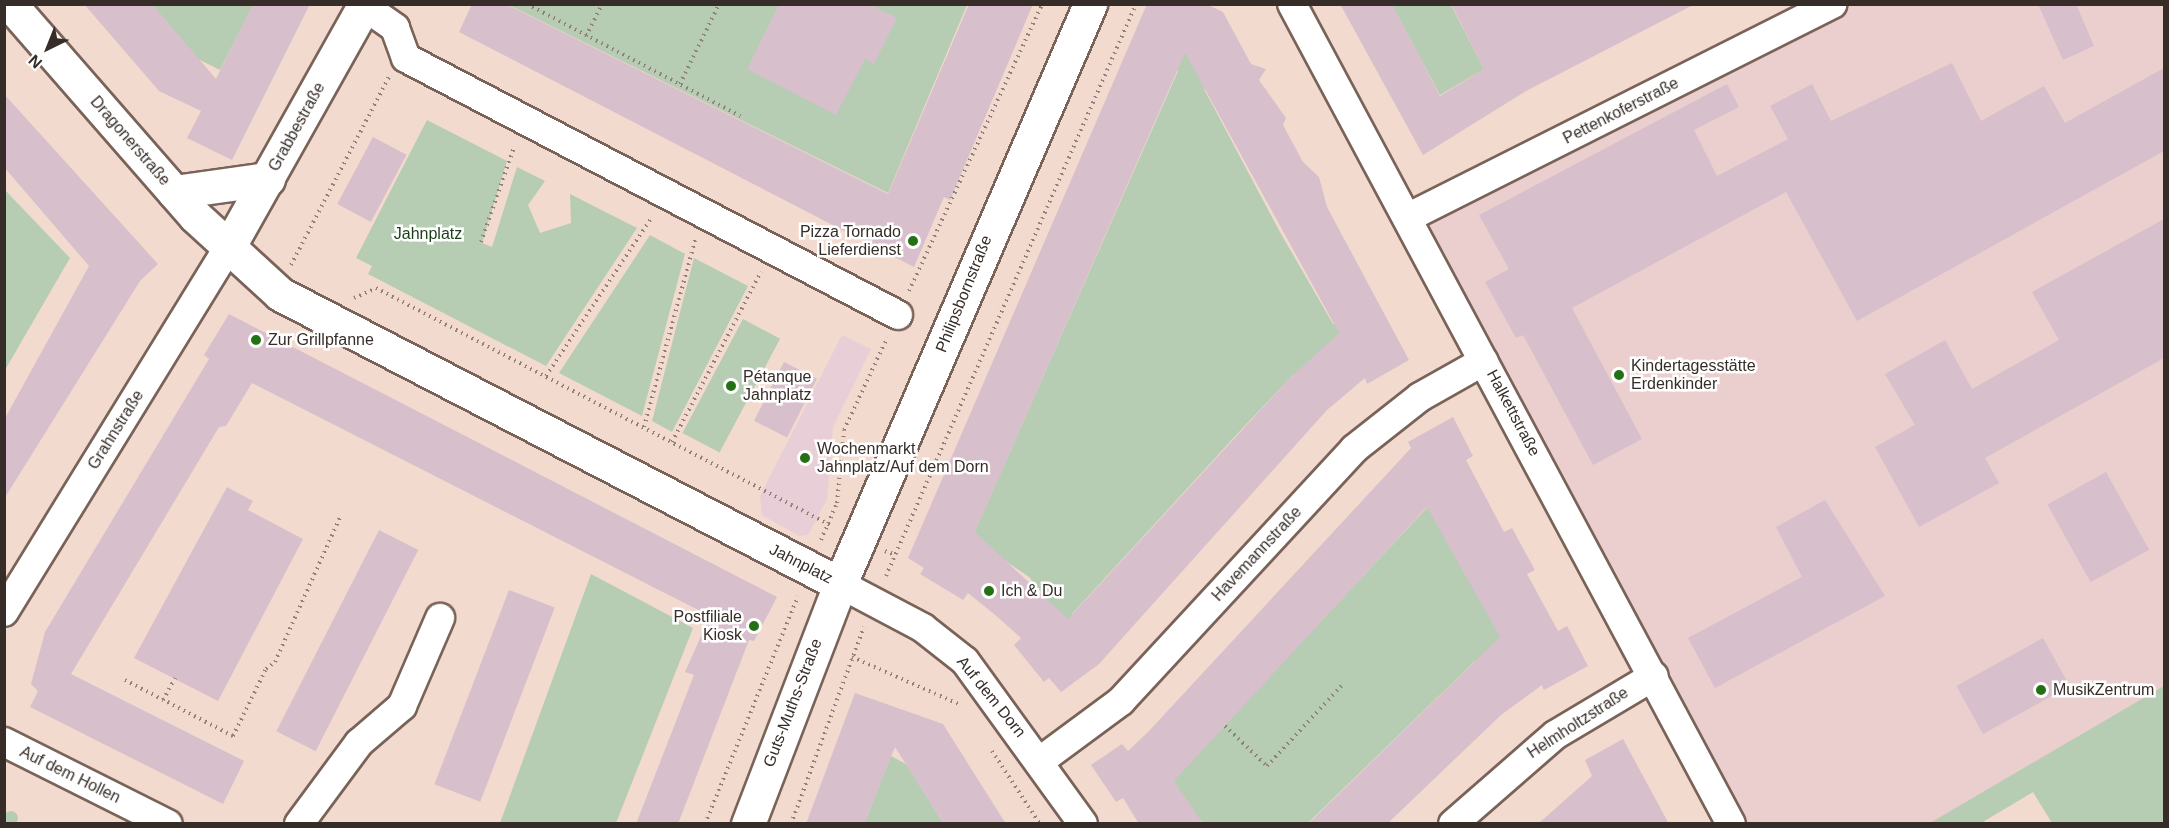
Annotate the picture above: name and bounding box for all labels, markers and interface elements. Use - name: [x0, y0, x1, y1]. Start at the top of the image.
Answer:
- north arrow: [18, 18, 78, 78]
- text: N: [25, 51, 45, 72]
- street label: Pettenkoferstraße: [1560, 74, 1682, 148]
- street label: Grabbestraße: [265, 79, 329, 175]
- street label: Dragonerstraße: [86, 92, 174, 190]
- place label: Pizza Tornado Lieferdienst: [800, 222, 901, 260]
- park label: Jahnplatz: [394, 224, 462, 244]
- street label: Philipsbornstraße: [932, 233, 996, 355]
- marker: Pizza Tornado Lieferdienst: [906, 234, 920, 248]
- place label: Zur Grillpfanne: [268, 330, 374, 350]
- marker: Zur Grillpfanne: [249, 333, 263, 347]
- place label: Kindertagesstätte Erdenkinder: [1631, 356, 1756, 394]
- street label: Halkettstraße: [1482, 366, 1544, 460]
- place label: Pétanque Jahnplatz: [743, 367, 812, 405]
- marker: Kindertagesstätte Erdenkinder: [1612, 368, 1626, 382]
- marker: Pétanque Jahnplatz: [724, 379, 738, 393]
- street label: Grahnstraße: [84, 387, 148, 473]
- place label: Wochenmarkt Jahnplatz/Auf dem Dorn: [817, 439, 989, 477]
- marker: Wochenmarkt Jahnplatz/Auf dem Dorn: [798, 451, 812, 465]
- street label: Havemannstraße: [1208, 503, 1306, 605]
- street label: Jahnplatz: [766, 540, 836, 588]
- place label: Ich & Du: [1001, 581, 1062, 601]
- marker: Ich & Du: [982, 584, 996, 598]
- place label: Postfiliale Kiosk: [674, 607, 742, 645]
- marker: Postfiliale Kiosk: [747, 619, 761, 633]
- street label: Guts-Muths-Straße: [760, 636, 826, 770]
- street label: Auf dem Dorn: [952, 653, 1030, 741]
- place label: MusikZentrum: [2053, 680, 2154, 700]
- street label: Helmholtzstraße: [1524, 683, 1632, 763]
- marker: MusikZentrum: [2034, 683, 2048, 697]
- street label: Auf dem Hollen: [17, 742, 123, 808]

